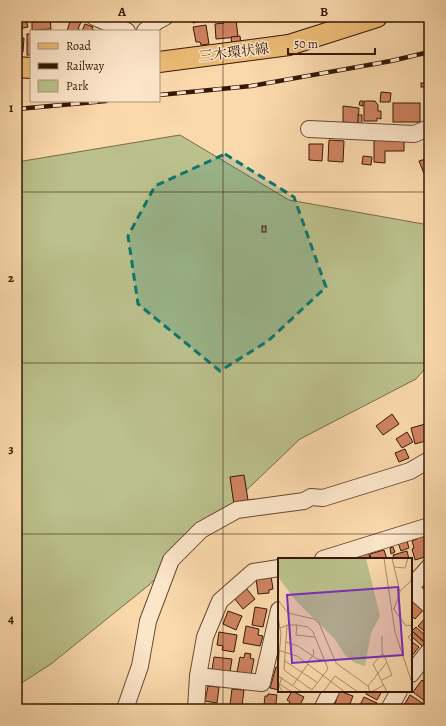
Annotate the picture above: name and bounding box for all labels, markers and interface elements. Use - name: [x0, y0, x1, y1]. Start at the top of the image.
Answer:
- text: A: [117, 3, 127, 20]
- text: B: [320, 3, 328, 20]
- legend: [30, 30, 160, 102]
- scale bar: [288, 30, 375, 56]
- text: 50 m: [294, 36, 318, 52]
- text: Road: [66, 38, 92, 54]
- street label: 三木環状線: [198, 39, 270, 66]
- text: Railway: [66, 58, 105, 74]
- text: Park: [66, 78, 89, 94]
- text: 1: [9, 99, 14, 116]
- text: 2: [8, 269, 15, 286]
- text: 3: [8, 440, 14, 457]
- inset map: [278, 558, 412, 692]
- text: 4: [8, 610, 14, 627]

